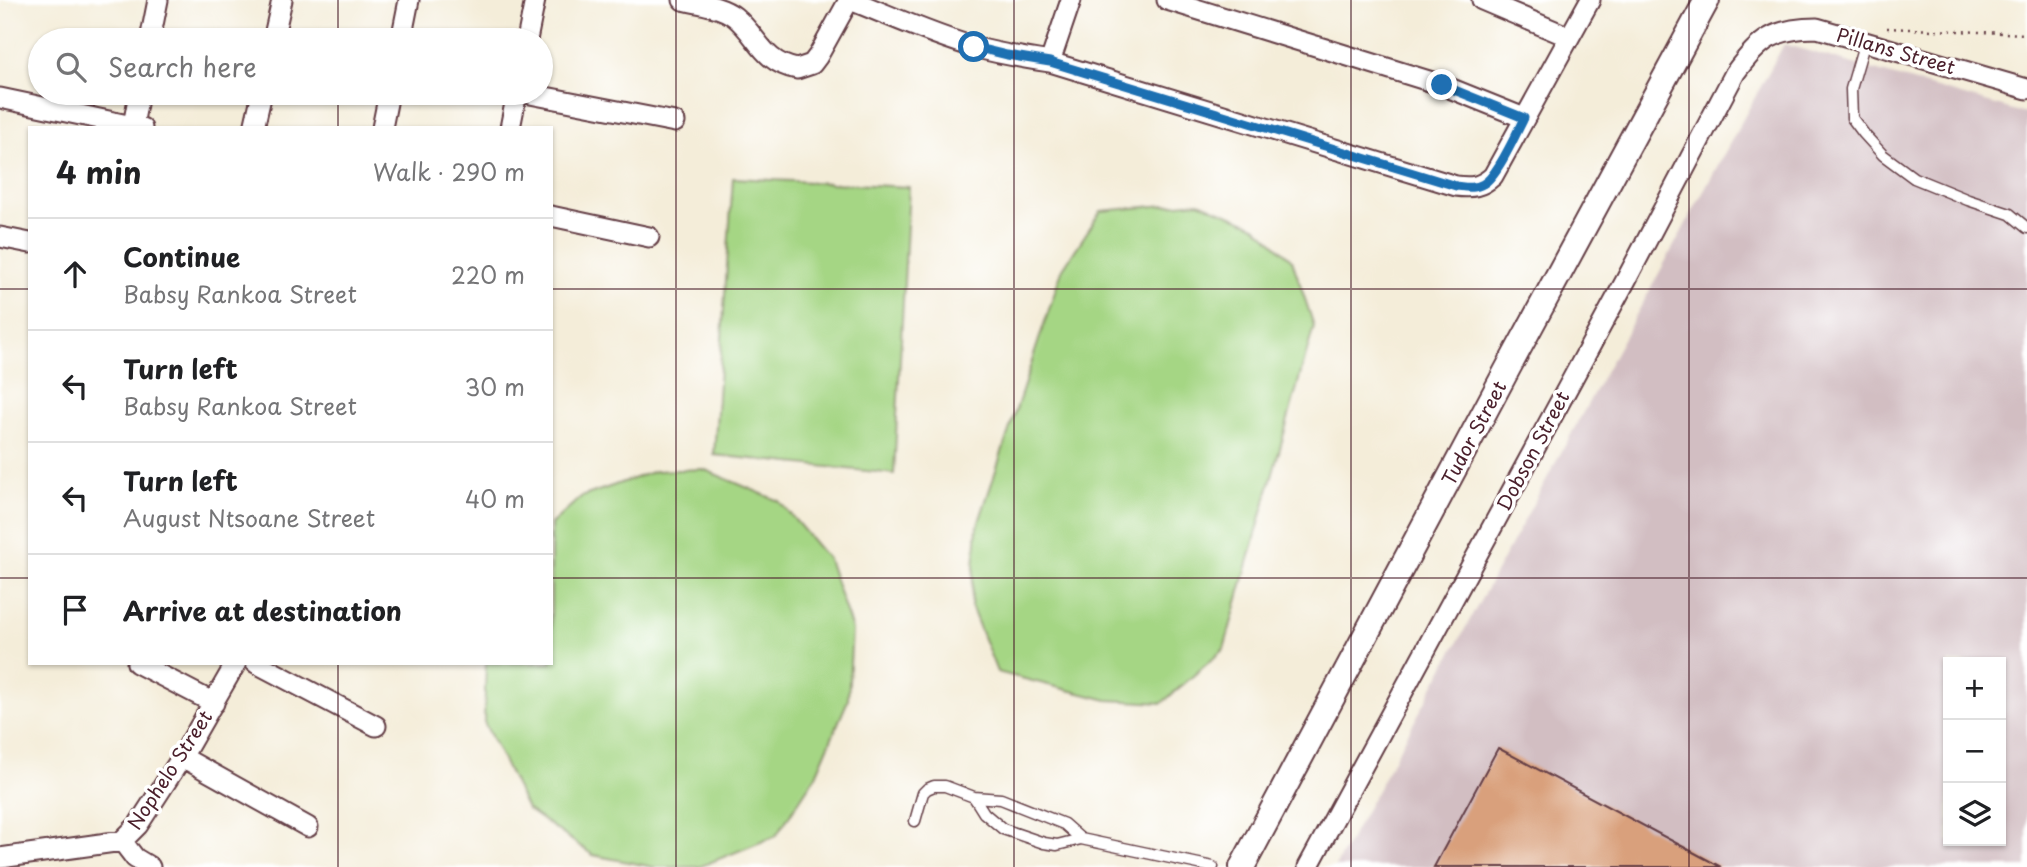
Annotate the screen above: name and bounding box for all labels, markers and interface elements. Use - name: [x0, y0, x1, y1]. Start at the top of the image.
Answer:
- street label: Pillans Street: [1834, 20, 1959, 80]
- search box: [28, 28, 553, 105]
- route start: [958, 31, 989, 62]
- text: Search here: [108, 47, 257, 86]
- icon: search: [52, 48, 90, 86]
- route end: [1426, 69, 1457, 100]
- text: 4 min: [56, 149, 142, 194]
- text: Walk · 290 m: [373, 154, 525, 189]
- text: Continue: [123, 237, 240, 276]
- icon: ahead: [56, 255, 94, 293]
- text: 220 m: [451, 257, 525, 292]
- text: Babsy Rankoa Street: [123, 276, 357, 311]
- text: Turn left: [123, 349, 238, 388]
- icon: left: [56, 367, 94, 405]
- text: 30 m: [464, 369, 525, 404]
- street label: Tudor Street: [1434, 375, 1513, 490]
- street label: Dobson Street: [1489, 385, 1576, 515]
- text: Babsy Rankoa Street: [123, 388, 357, 423]
- text: Turn left: [123, 461, 238, 500]
- icon: left: [56, 479, 94, 517]
- text: 40 m: [465, 481, 525, 516]
- text: August Ntsoane Street: [123, 500, 375, 535]
- icon: arrive: [56, 591, 94, 629]
- text: Arrive at destination: [123, 591, 402, 630]
- map controls: [1943, 657, 2006, 846]
- button: +: [1943, 657, 2006, 720]
- street label: Nophelo Street: [120, 704, 218, 835]
- button: −: [1943, 720, 2006, 783]
- button: layers: [1943, 783, 2006, 846]

